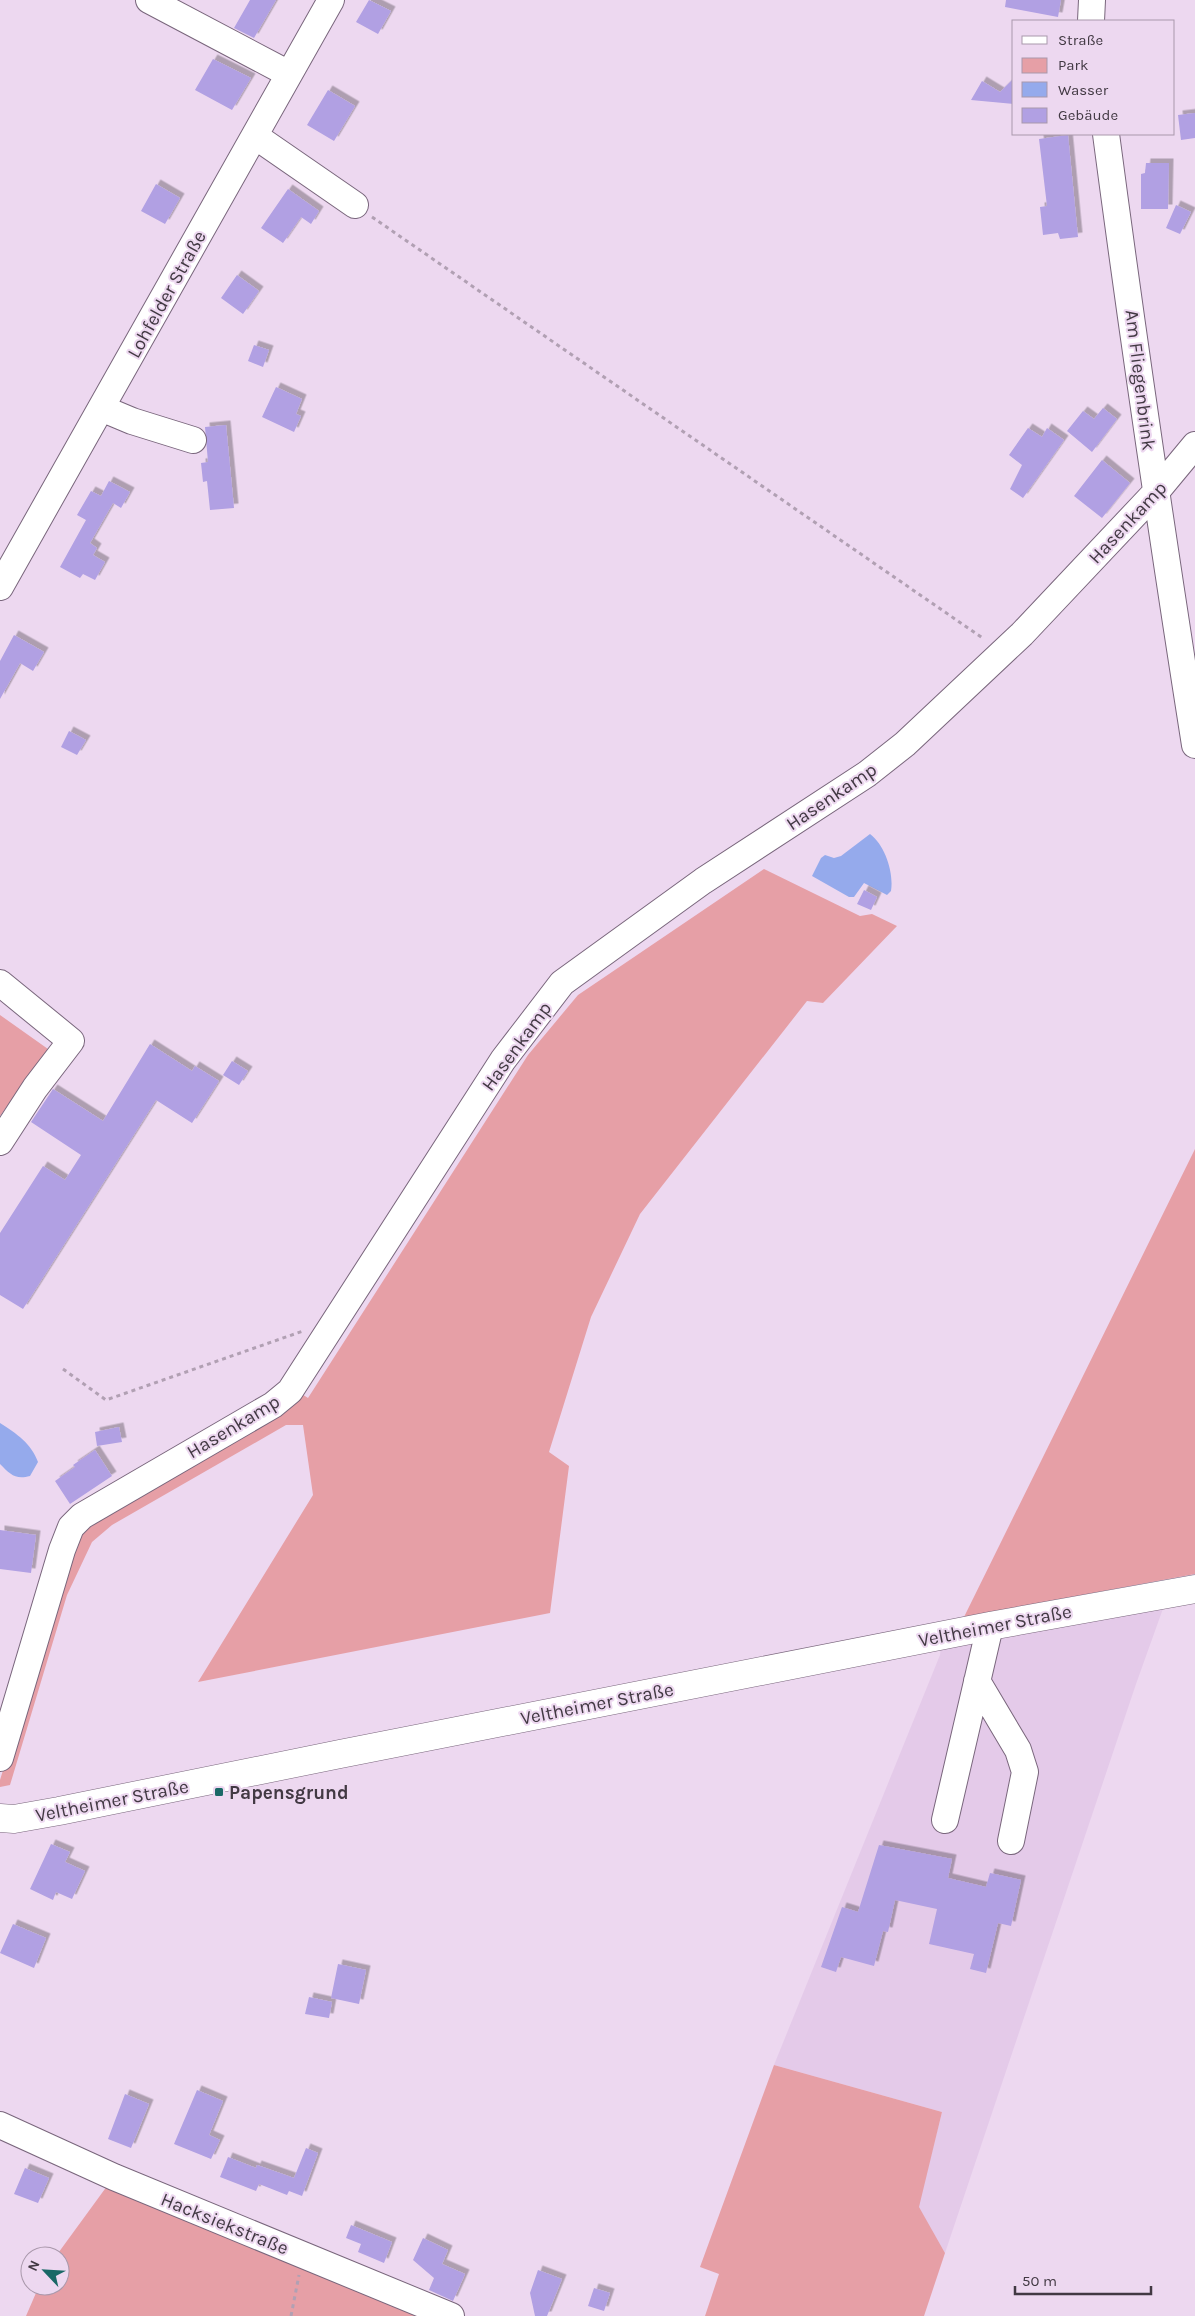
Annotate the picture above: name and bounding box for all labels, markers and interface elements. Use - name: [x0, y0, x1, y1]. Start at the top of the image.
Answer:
- legend: [1012, 20, 1175, 135]
- text: Straße: [1058, 31, 1103, 49]
- text: Park: [1058, 56, 1088, 74]
- text: Wasser: [1058, 81, 1109, 99]
- text: Gebäude: [1058, 106, 1118, 124]
- street label: Lohfelder Straße: [123, 227, 211, 362]
- street label: Am Fliegenbrink: [1120, 308, 1160, 452]
- street label: Hasenkamp: [1084, 477, 1171, 568]
- street label: Hasenkamp: [782, 759, 881, 835]
- street label: Hasenkamp: [477, 998, 556, 1095]
- street label: Hasenkamp: [183, 1391, 284, 1463]
- street label: Veltheimer Straße: [917, 1600, 1074, 1652]
- street label: Veltheimer Straße: [519, 1678, 676, 1730]
- street label: Veltheimer Straße: [34, 1775, 191, 1827]
- place label: Papensgrund: [229, 1782, 349, 1804]
- marker: Papensgrund: [213, 1786, 225, 1798]
- street label: Hacksiekstraße: [158, 2188, 292, 2260]
- north arrow: [20, 2246, 70, 2296]
- text: N: [24, 2258, 43, 2274]
- scale bar: [1015, 2264, 1151, 2296]
- text: 50 m: [1022, 2272, 1057, 2290]

